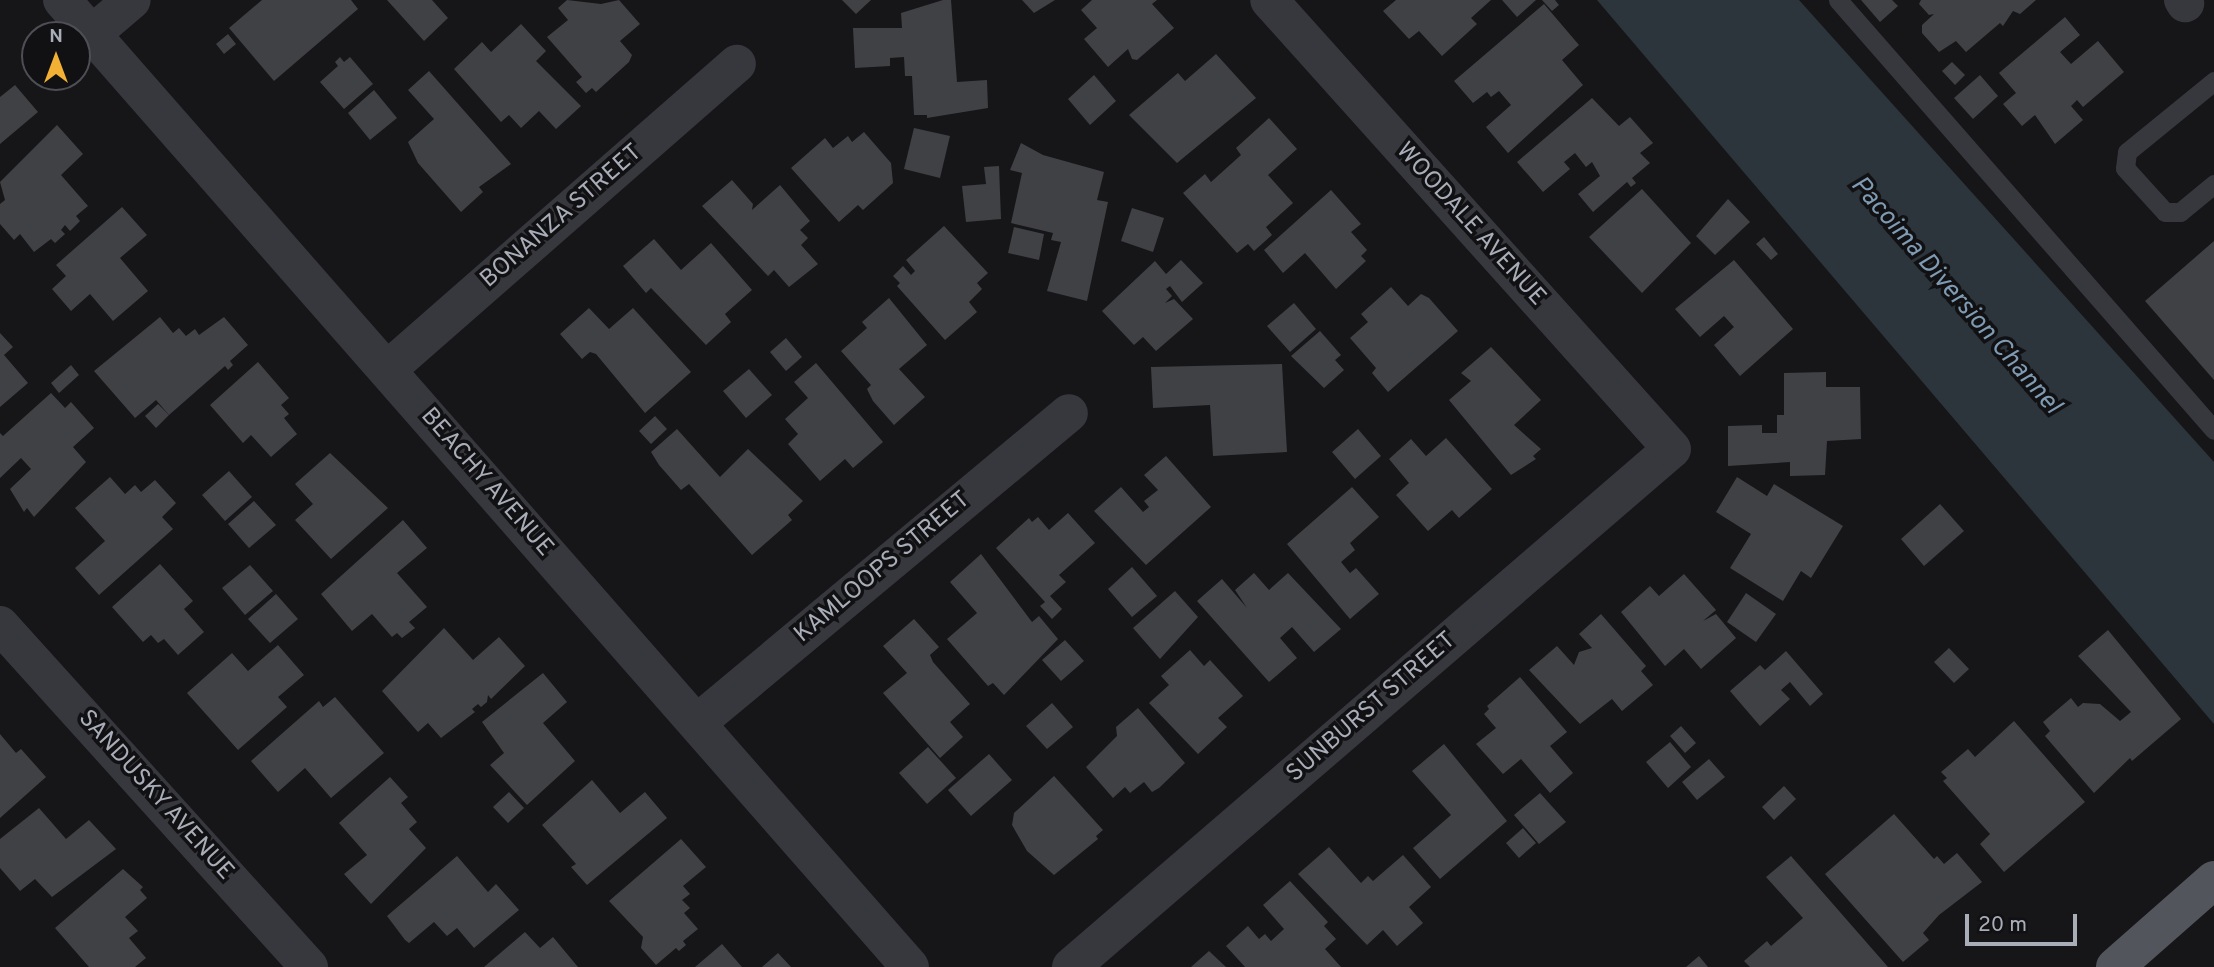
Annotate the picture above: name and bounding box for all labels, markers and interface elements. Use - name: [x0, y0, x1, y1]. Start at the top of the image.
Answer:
- north arrow: [21, 21, 91, 91]
- text: N: [49, 25, 63, 49]
- street label: WOODALE AVENUE: [1389, 137, 1551, 313]
- street label: BONANZA STREET: [475, 139, 649, 295]
- water label: Pacoima Diversion Channel: [1843, 171, 2067, 421]
- street label: BEACHY AVENUE: [413, 402, 559, 564]
- street label: KAMLOOPS STREET: [789, 486, 977, 650]
- street label: SUNBURST STREET: [1281, 627, 1463, 789]
- street label: SANDUSKY AVENUE: [70, 704, 240, 888]
- scale bar: [1969, 900, 2081, 944]
- text: 20 m: [1978, 912, 2027, 939]

